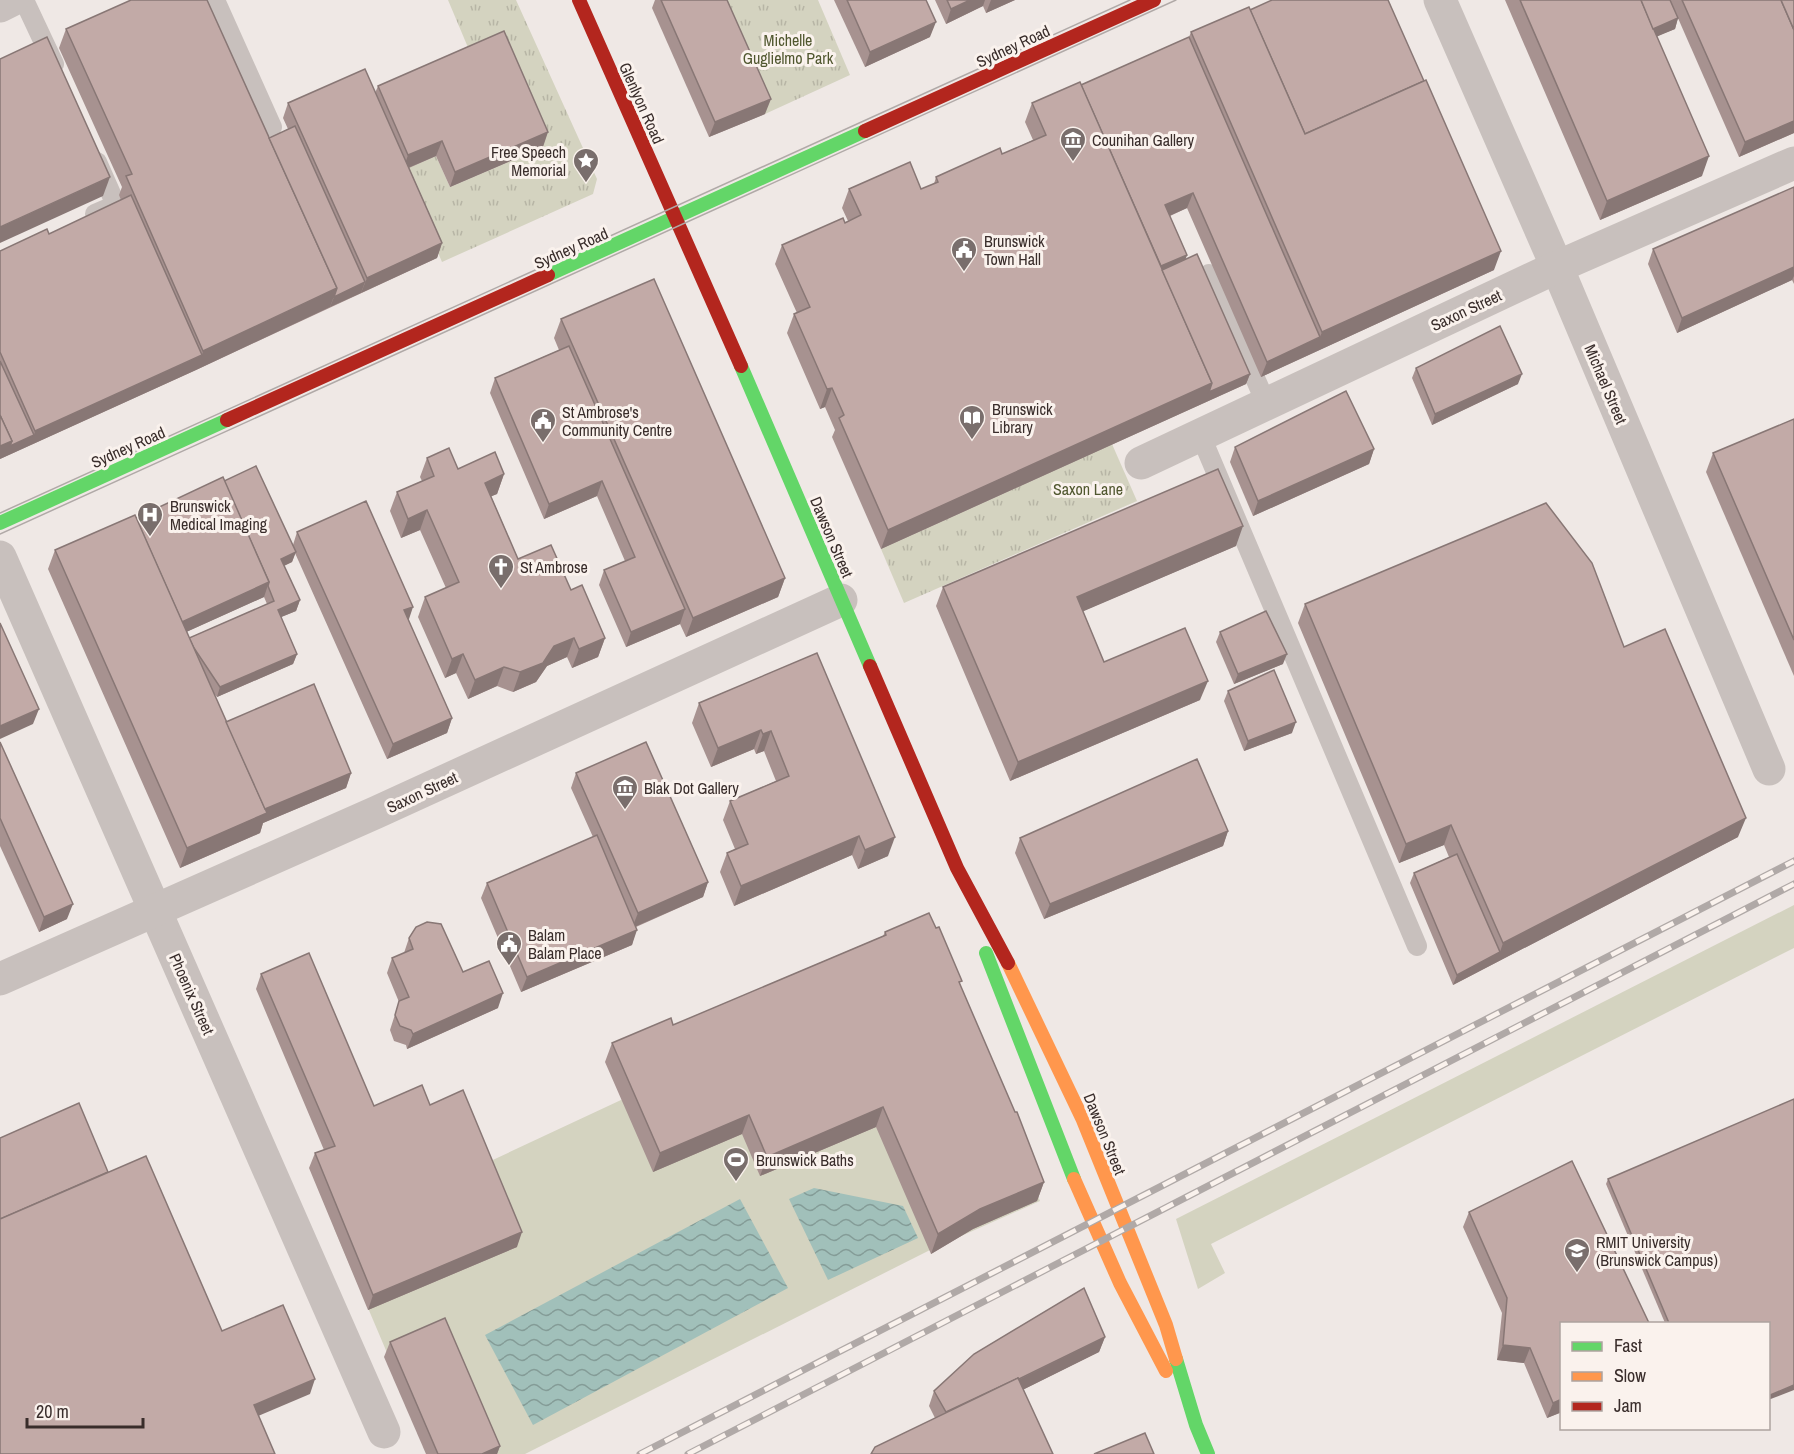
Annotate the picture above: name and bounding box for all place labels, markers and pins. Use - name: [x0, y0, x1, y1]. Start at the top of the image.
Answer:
- museum icon: Counihan Gallery: [1058, 125, 1088, 163]
- place label: Counihan Gallery: [1092, 129, 1195, 151]
- place label: Free Speech Memorial: [491, 141, 566, 181]
- place icon: Free Speech Memorial: [571, 146, 601, 184]
- place label: Brunswick Town Hall: [984, 230, 1045, 270]
- public building icon: Brunswick Town Hall: [949, 235, 979, 273]
- place label: Brunswick Library: [992, 398, 1053, 438]
- place label: St Ambrose's Community Centre: [562, 401, 672, 441]
- library icon: Brunswick Library: [957, 403, 987, 441]
- public building icon: St Ambrose's Community Centre: [528, 406, 558, 444]
- place label: Brunswick Medical Imaging: [170, 495, 268, 535]
- hospital icon: Brunswick Medical Imaging: [135, 500, 165, 538]
- church icon: St Ambrose: [486, 552, 516, 590]
- place label: St Ambrose: [520, 556, 588, 578]
- museum icon: Blak Dot Gallery: [610, 773, 640, 811]
- place label: Blak Dot Gallery: [644, 777, 739, 799]
- place label: Balam Balam Place: [528, 924, 602, 964]
- public building icon: Balam Balam Place: [494, 929, 524, 967]
- sports icon: Brunswick Baths: [721, 1145, 751, 1183]
- place label: Brunswick Baths: [756, 1149, 854, 1171]
- place label: RMIT University (Brunswick Campus): [1596, 1231, 1718, 1271]
- school or university icon: RMIT University (Brunswick Campus): [1562, 1236, 1592, 1274]

